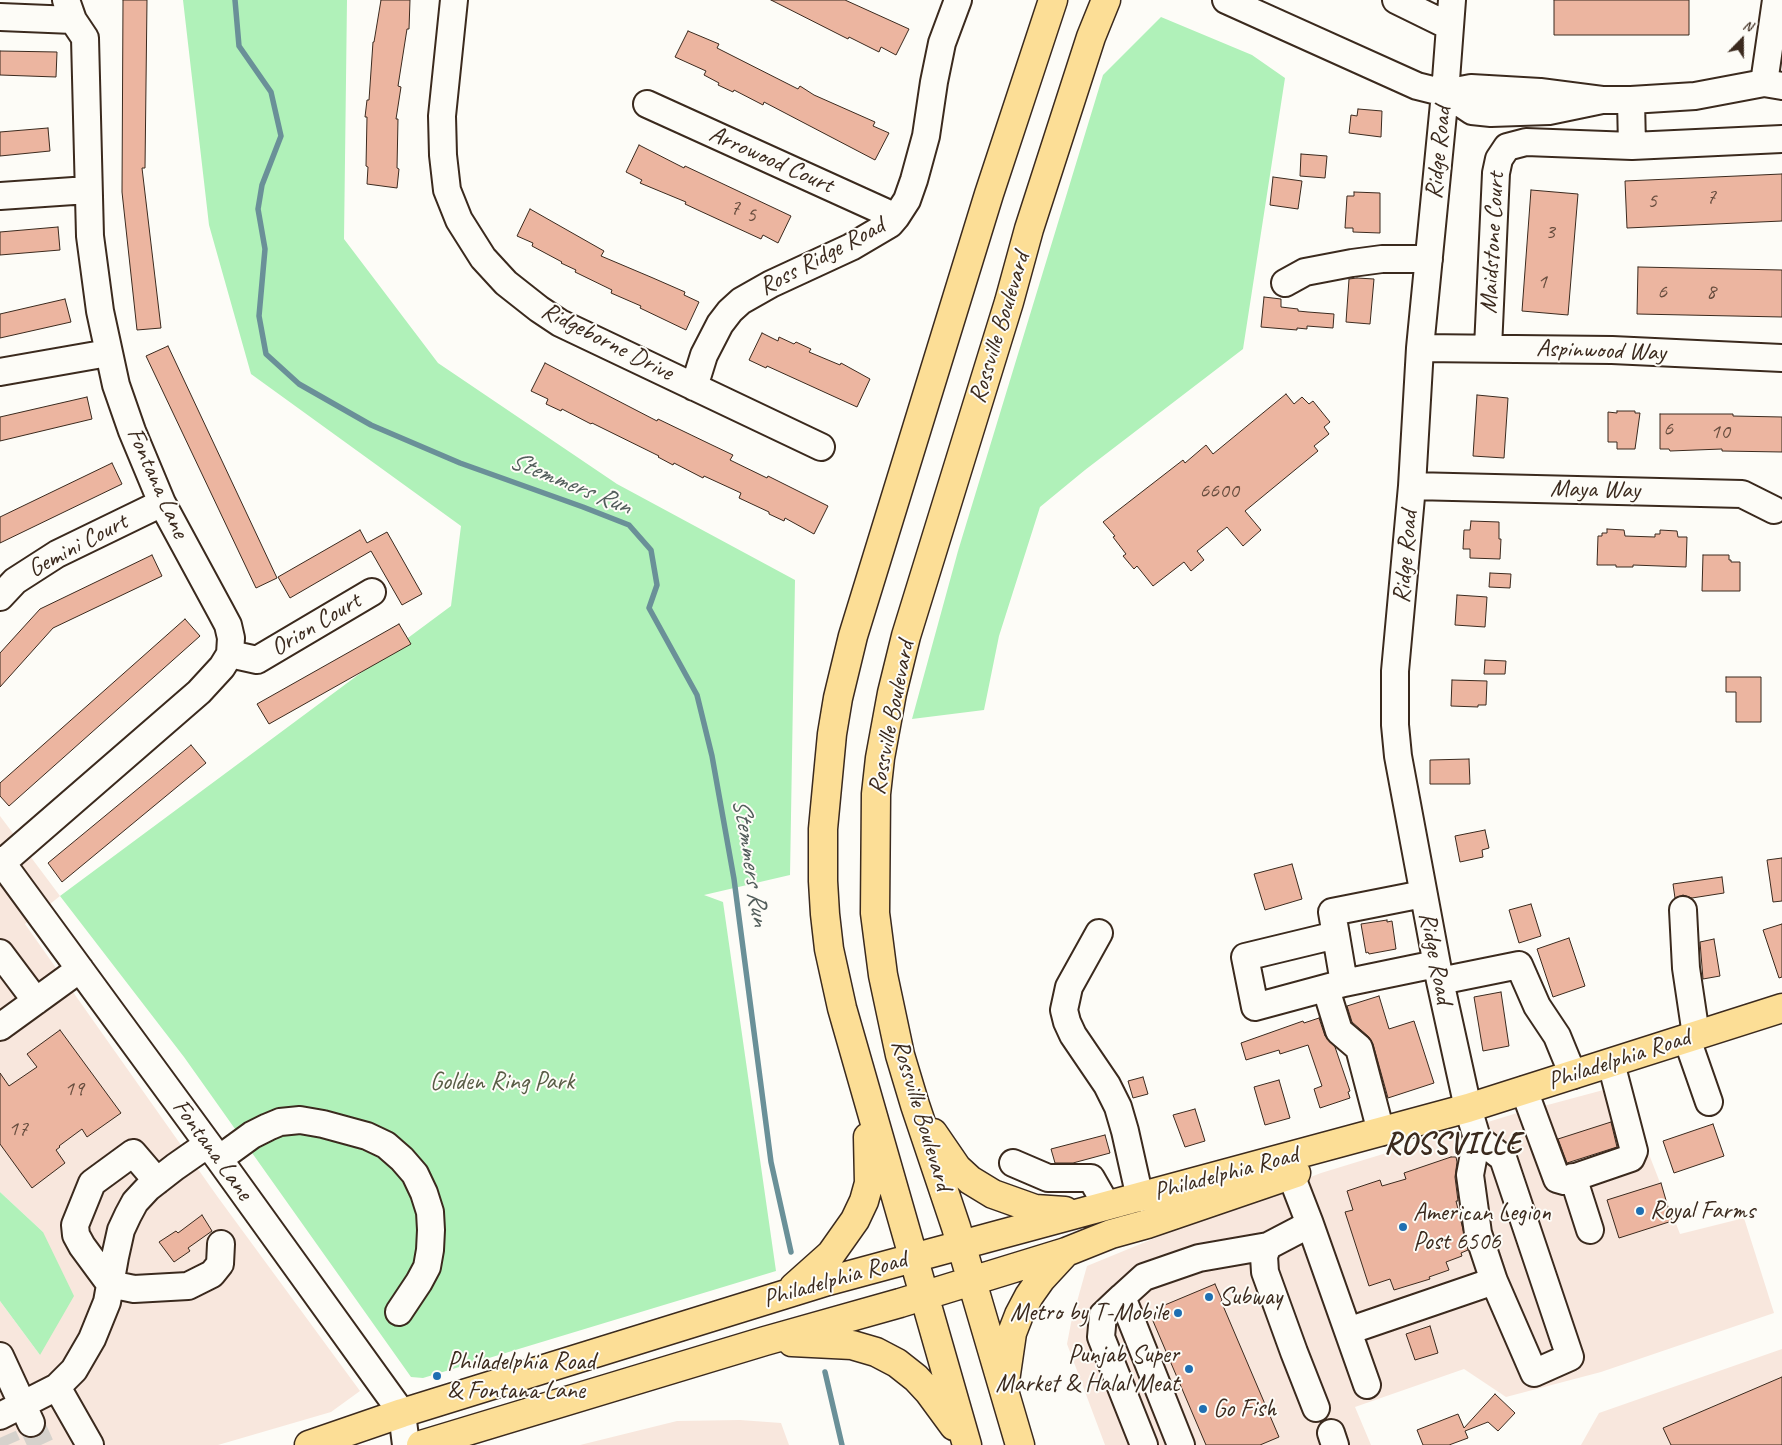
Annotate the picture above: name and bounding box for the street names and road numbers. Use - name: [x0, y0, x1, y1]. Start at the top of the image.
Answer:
- street label: Ridge Road: [1419, 105, 1459, 201]
- street label: Arrowood Court: [704, 119, 838, 201]
- street label: Maidstone Court: [1474, 171, 1512, 315]
- street label: Ross Ridge Road: [754, 211, 890, 303]
- street label: Rossville Boulevard: [963, 249, 1037, 407]
- street label: Ridgeborne Drive: [536, 296, 678, 388]
- street label: Aspinwood Way: [1536, 334, 1666, 368]
- street label: Fontana Lane: [119, 423, 195, 543]
- street label: Maya Way: [1550, 474, 1640, 506]
- street label: Gemini Court: [23, 507, 133, 585]
- street label: Ridge Road: [1387, 509, 1425, 605]
- street label: Orion Court: [266, 587, 366, 663]
- street label: Rossville Boulevard: [862, 639, 922, 797]
- street label: Ridge Road: [1411, 910, 1459, 1006]
- street label: Philadelphia Road: [1544, 1023, 1694, 1097]
- street label: Rossville Boulevard: [884, 1036, 958, 1194]
- street label: Fontana Lane: [165, 1094, 259, 1206]
- street label: Philadelphia Road: [1151, 1140, 1301, 1208]
- street label: Philadelphia Road: [760, 1245, 910, 1315]

